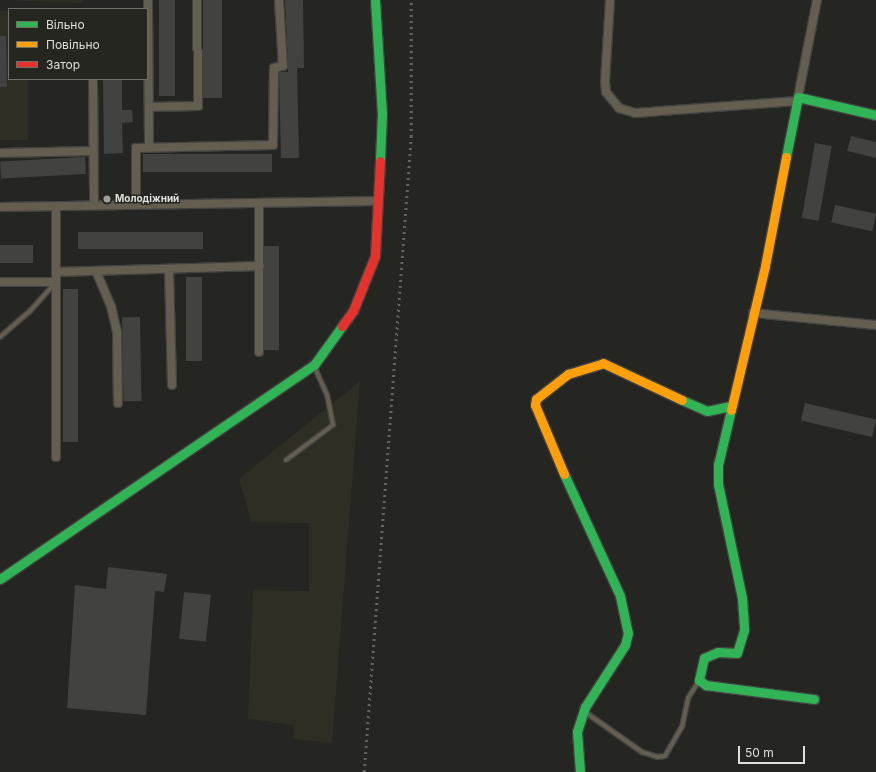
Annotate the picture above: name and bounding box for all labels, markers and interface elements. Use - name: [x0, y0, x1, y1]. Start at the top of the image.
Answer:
- legend: [8, 8, 148, 80]
- text: Вільно: [46, 17, 85, 32]
- text: Повільно: [46, 37, 100, 52]
- text: Затор: [46, 57, 80, 72]
- place label: Молодіжний: [115, 193, 179, 205]
- marker: Молодіжний: [102, 194, 112, 204]
- scale bar: [740, 738, 807, 764]
- text: 50 m: [745, 745, 774, 760]

